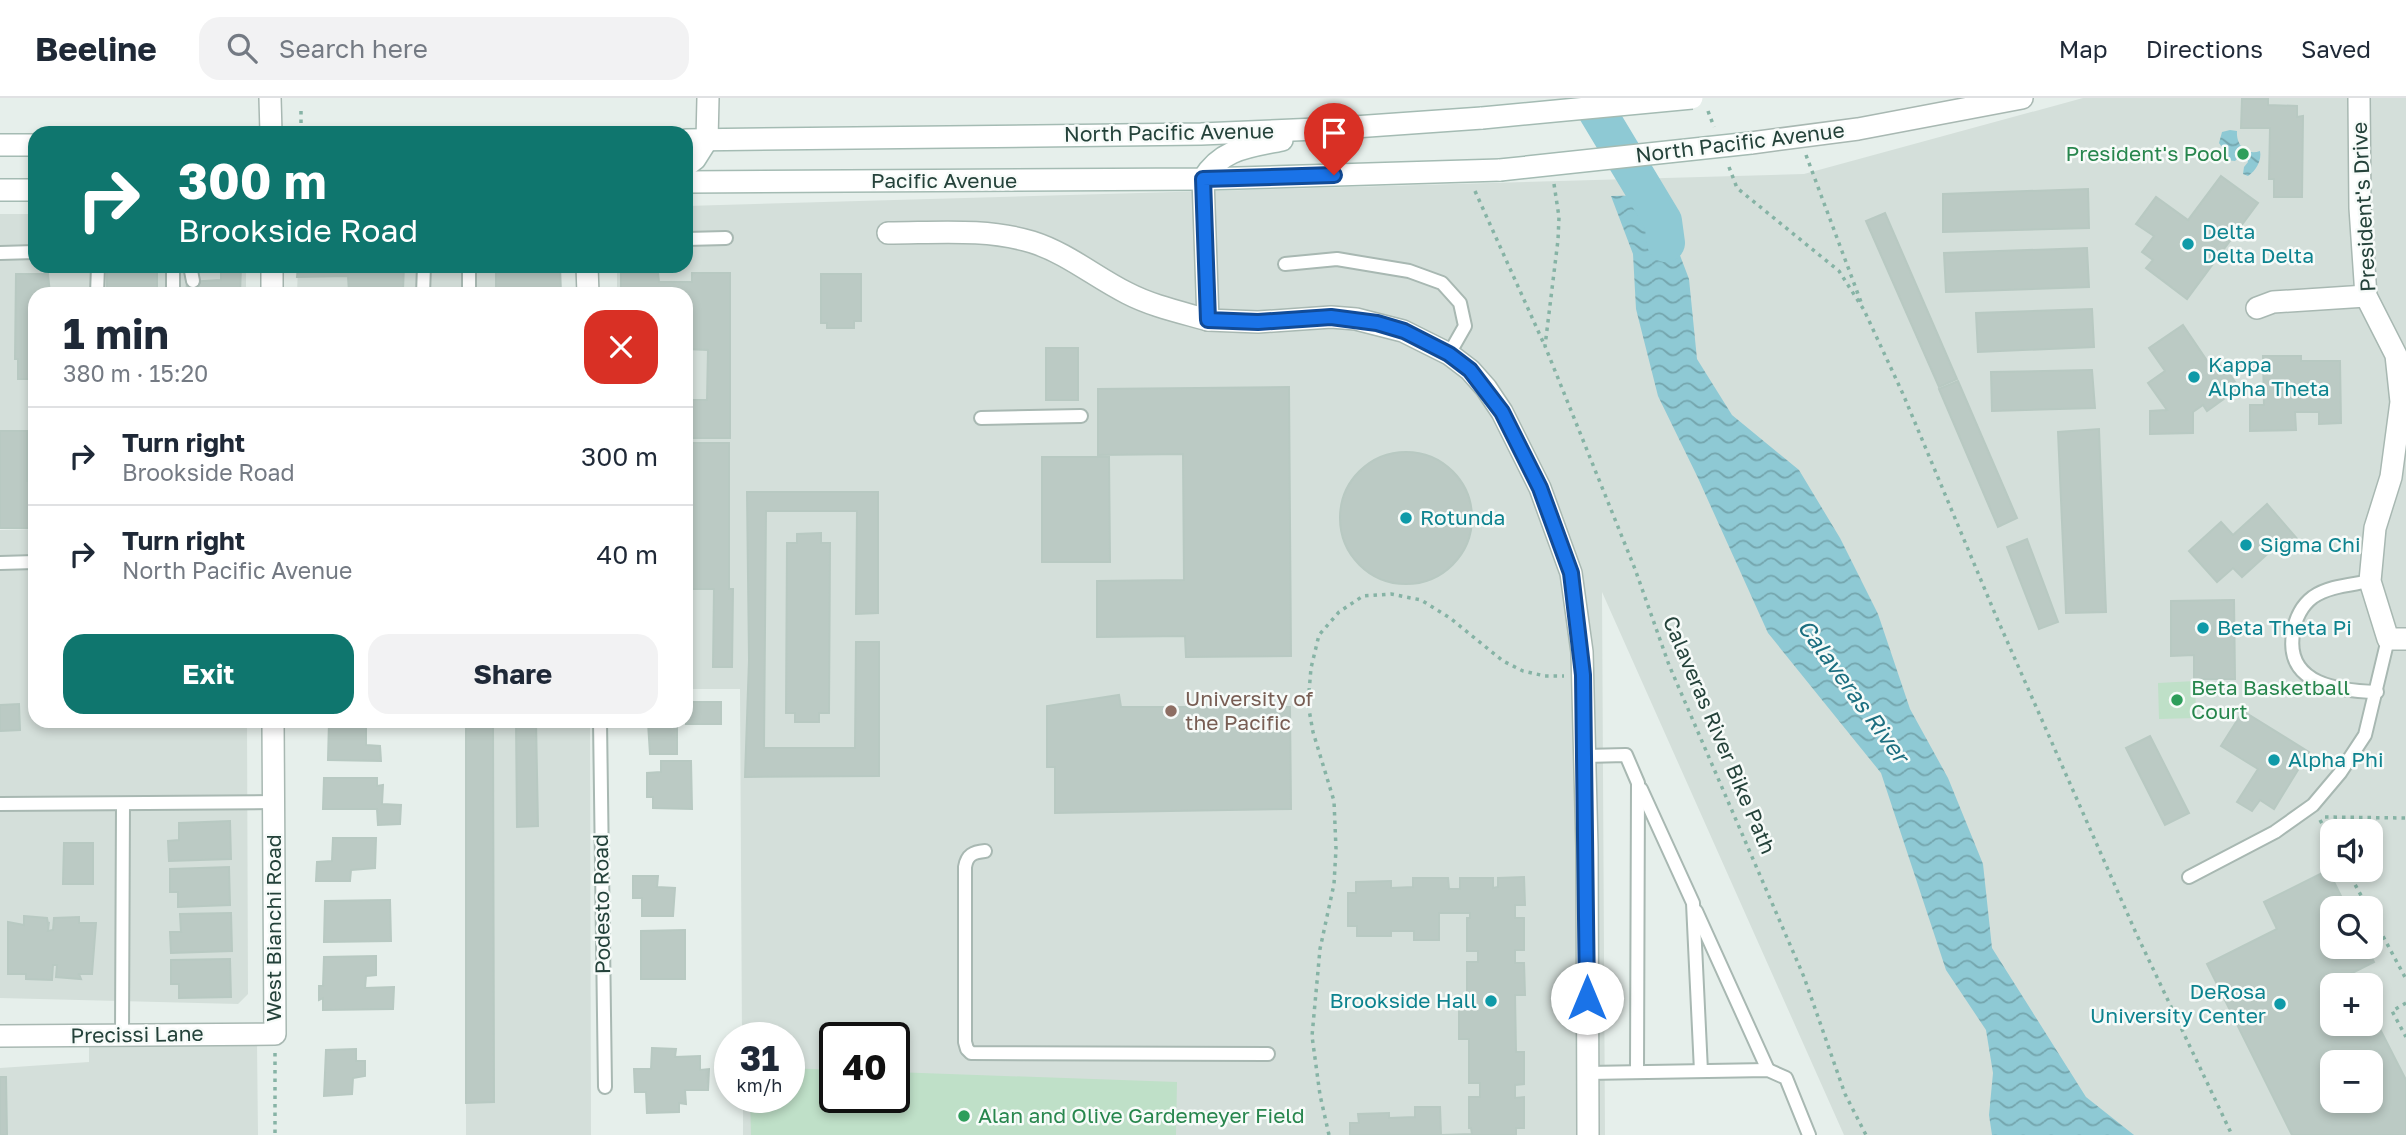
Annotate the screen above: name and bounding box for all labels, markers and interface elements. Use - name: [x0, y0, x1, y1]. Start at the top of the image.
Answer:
- search box: [199, 17, 689, 80]
- text: Beeline: [35, 29, 157, 68]
- icon: search: [223, 29, 261, 67]
- text: Search here: [279, 33, 428, 64]
- text: Map: [2059, 34, 2108, 63]
- text: Directions: [2146, 34, 2263, 63]
- text: Saved: [2301, 34, 2371, 63]
- pin: [1304, 103, 1364, 175]
- icon: arrive: [1315, 114, 1353, 152]
- street label: North Pacific Avenue: [1634, 116, 1846, 168]
- street label: North Pacific Avenue: [1064, 117, 1274, 147]
- street label: President's Drive: [2346, 121, 2380, 293]
- place label: President's Pool: [2065, 140, 2229, 166]
- marker: President's Pool: [2235, 146, 2251, 162]
- text: 300 m: [178, 151, 327, 210]
- icon: right: [63, 154, 154, 245]
- street label: Pacific Avenue: [871, 167, 1017, 193]
- text: Brookside Road: [178, 211, 418, 249]
- place label: Delta Delta Delta: [2202, 218, 2314, 268]
- marker: Delta Delta Delta: [2180, 236, 2196, 252]
- text: 1 min: [63, 308, 169, 358]
- button: close: [584, 310, 658, 384]
- place label: Kappa Alpha Theta: [2208, 351, 2330, 401]
- text: 380 m · 15:20: [63, 359, 208, 387]
- marker: Kappa Alpha Theta: [2186, 369, 2202, 385]
- text: Turn right: [122, 427, 245, 458]
- icon: right: [63, 437, 101, 475]
- text: 300 m: [581, 441, 658, 472]
- text: Brookside Road: [122, 458, 295, 486]
- place label: Rotunda: [1420, 504, 1505, 530]
- marker: Rotunda: [1398, 510, 1414, 526]
- text: Turn right: [122, 525, 245, 556]
- place label: Sigma Chi: [2260, 531, 2361, 557]
- icon: right: [63, 535, 101, 573]
- marker: Sigma Chi: [2238, 537, 2254, 553]
- text: 40 m: [597, 539, 658, 570]
- text: North Pacific Avenue: [122, 556, 352, 584]
- street label: Calaveras River Bike Path: [1658, 612, 1782, 858]
- water label: Calaveras River: [1792, 613, 1917, 770]
- place label: Beta Theta Pi: [2217, 614, 2352, 640]
- marker: Beta Theta Pi: [2195, 620, 2211, 636]
- button: Exit: [63, 634, 354, 714]
- button: Share: [368, 634, 658, 714]
- place label: Beta Basketball Court: [2191, 674, 2350, 724]
- place label: University of the Pacific: [1185, 685, 1314, 735]
- marker: Beta Basketball Court: [2169, 692, 2185, 708]
- marker: University of the Pacific: [1163, 703, 1179, 719]
- place label: Alpha Phi: [2288, 746, 2384, 772]
- marker: Alpha Phi: [2266, 752, 2282, 768]
- map controls: [2320, 819, 2383, 1113]
- button: sound: [2320, 819, 2383, 882]
- street label: West Bianchi Road: [260, 834, 286, 1022]
- street label: Podesto Road: [587, 834, 615, 974]
- button: search: [2320, 896, 2383, 959]
- position arrow: [1550, 961, 1624, 1035]
- button: +: [2320, 973, 2383, 1036]
- place label: DeRosa University Center: [2090, 978, 2266, 1028]
- place label: Brookside Hall: [1330, 987, 1477, 1013]
- marker: Brookside Hall: [1483, 993, 1499, 1009]
- marker: DeRosa University Center: [2272, 996, 2288, 1012]
- street label: Precissi Lane: [70, 1020, 204, 1048]
- speed limit sign: 40: [819, 1022, 910, 1113]
- text: 31: [740, 1037, 779, 1079]
- button: −: [2320, 1050, 2383, 1113]
- text: km/h: [737, 1074, 782, 1096]
- place label: Alan and Olive Gardemeyer Field: [978, 1102, 1305, 1128]
- marker: Alan and Olive Gardemeyer Field: [956, 1108, 972, 1124]

